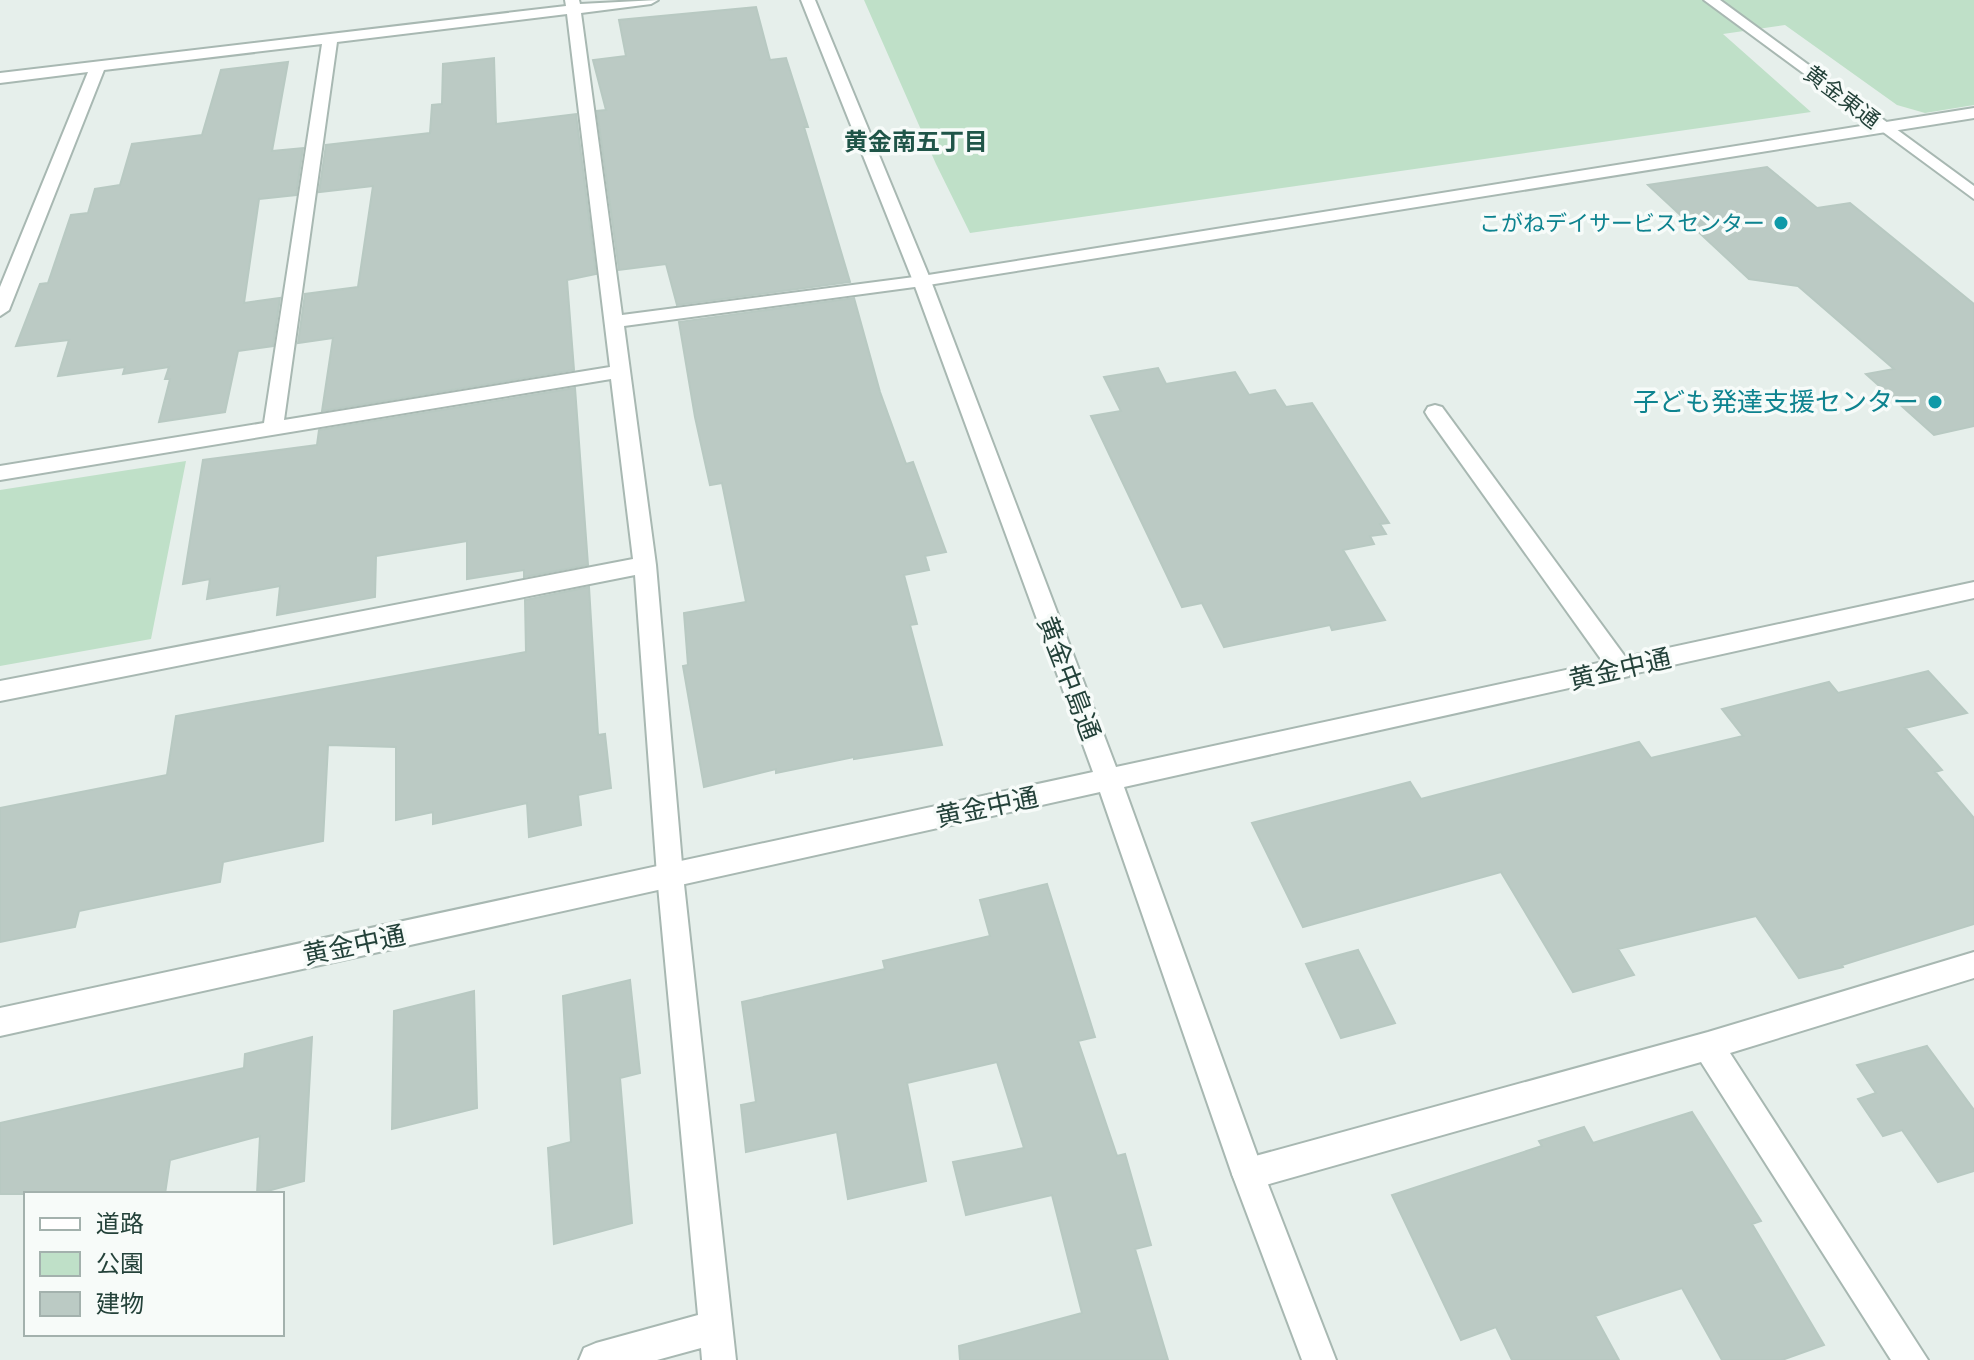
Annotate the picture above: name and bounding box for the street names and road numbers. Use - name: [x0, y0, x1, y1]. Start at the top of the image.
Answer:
- street label: 黄金東通: [1799, 60, 1885, 134]
- street label: 黄金中島通: [1031, 612, 1107, 744]
- street label: 黄金中通: [1566, 642, 1674, 696]
- street label: 黄金中通: [933, 781, 1041, 833]
- street label: 黄金中通: [300, 919, 408, 971]

